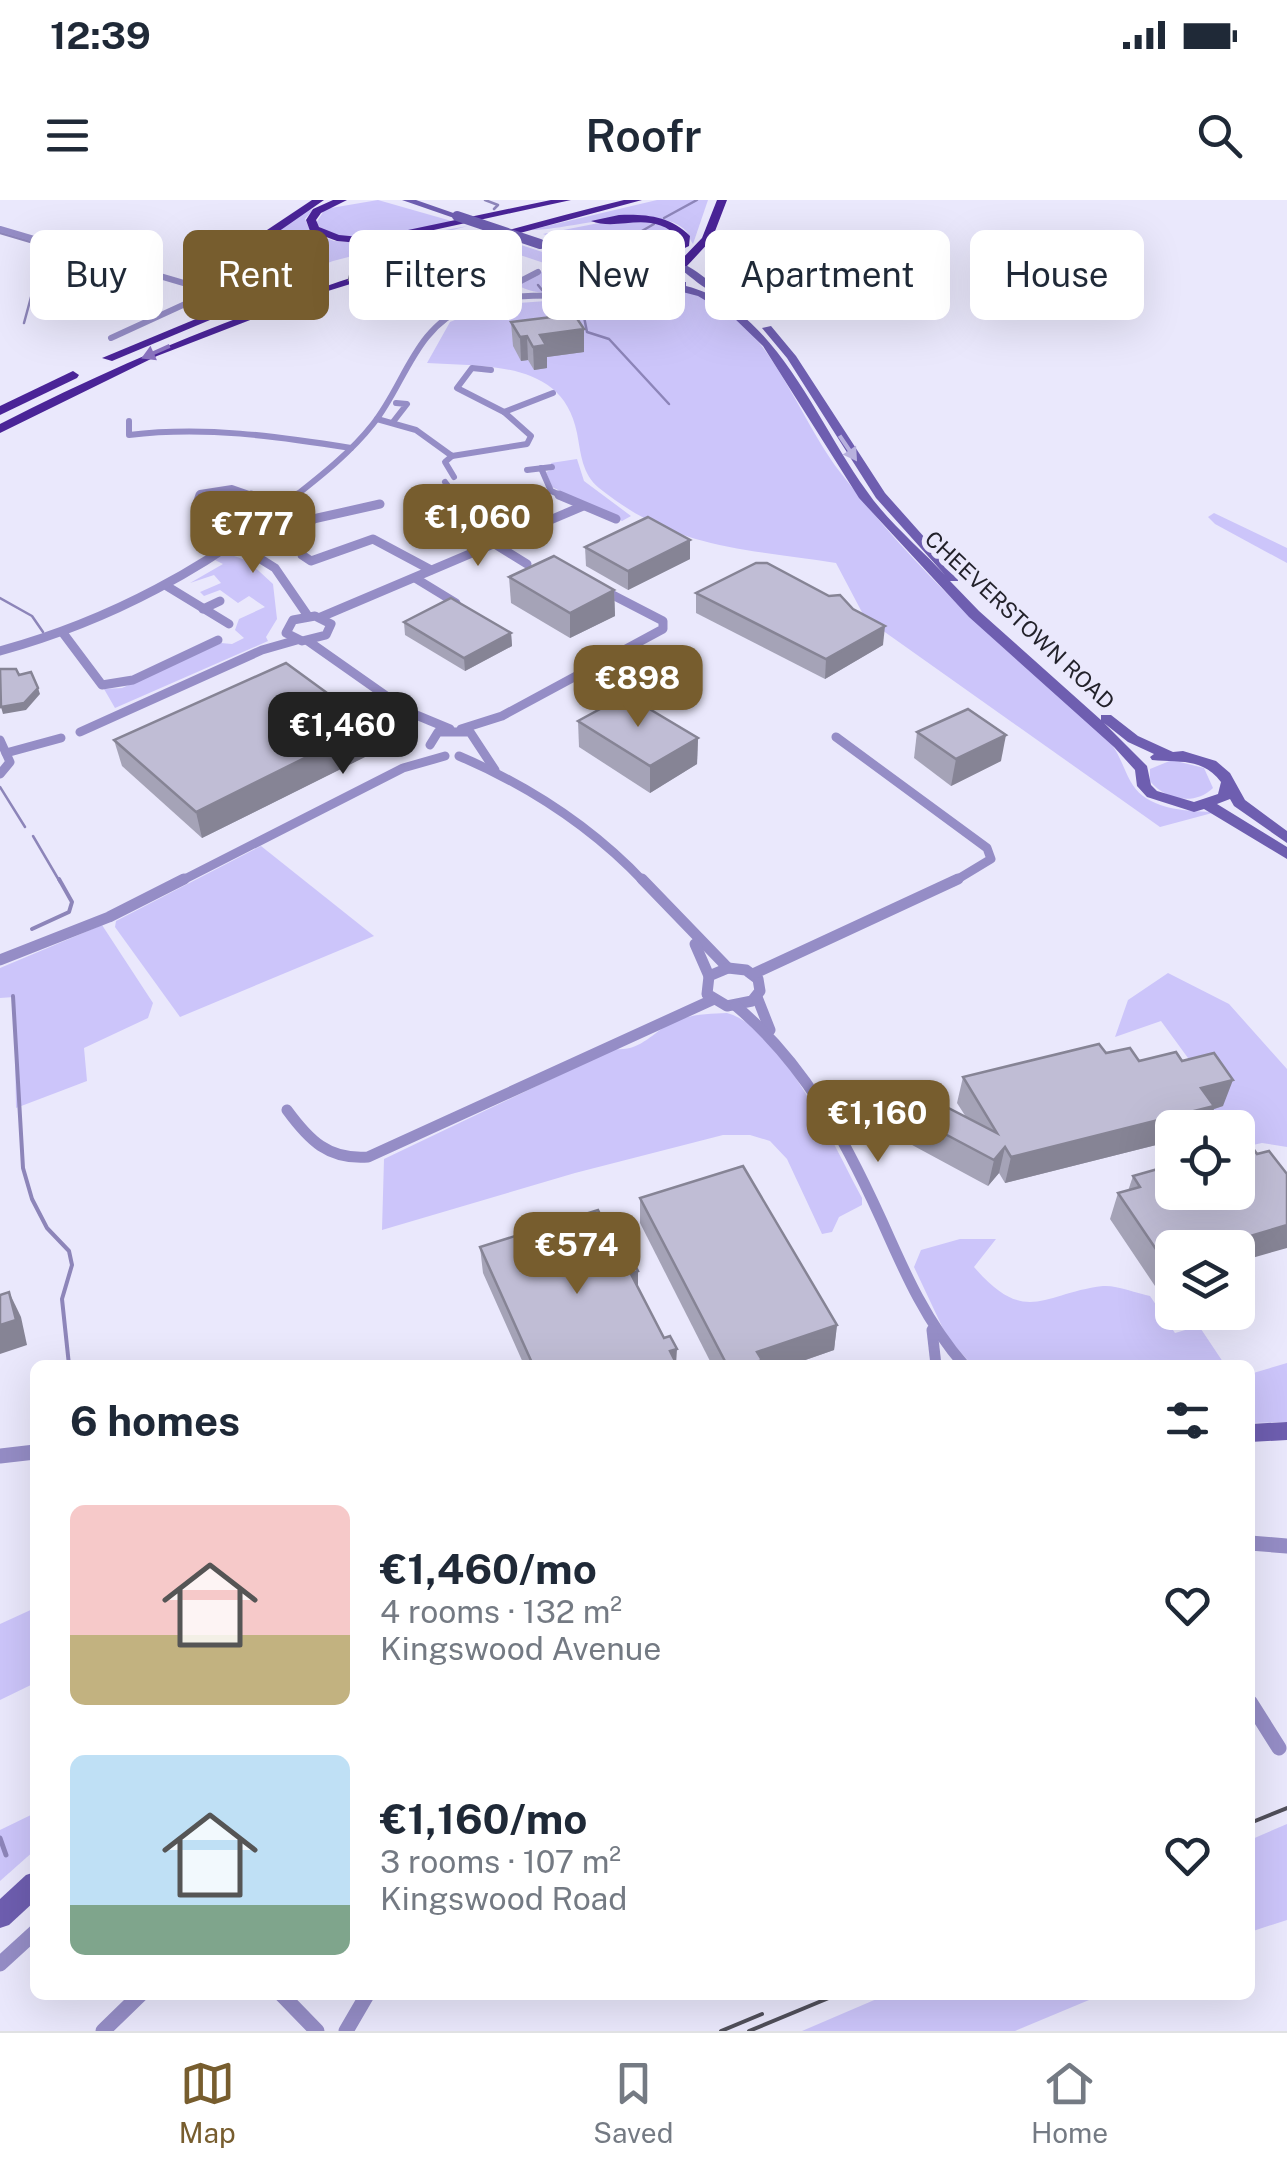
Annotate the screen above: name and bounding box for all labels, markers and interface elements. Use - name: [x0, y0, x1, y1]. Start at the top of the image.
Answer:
- text: 12:39: [50, 13, 151, 58]
- icon: menu: [40, 108, 95, 163]
- icon: search: [1192, 108, 1247, 163]
- text: Roofr: [585, 109, 702, 162]
- chip: Buy: [30, 230, 163, 320]
- chip: Rent: [183, 230, 329, 320]
- chip: Filters: [349, 230, 522, 320]
- chip: New: [542, 230, 685, 320]
- chip: Apartment: [705, 230, 950, 320]
- chip: House: [970, 230, 1144, 320]
- one-way arrow: [141, 344, 171, 360]
- one-way arrow: [838, 435, 857, 462]
- pin: €1,060: [397, 484, 559, 569]
- pin: €777: [194, 491, 312, 576]
- text: €1,060: [425, 498, 531, 535]
- text: €777: [212, 505, 294, 542]
- street label: CHEEVERSTOWN ROAD: [920, 525, 1120, 715]
- pin: €898: [579, 645, 697, 730]
- text: €898: [596, 659, 680, 696]
- pin: €1,460: [262, 692, 424, 777]
- text: €1,460: [290, 706, 396, 743]
- pin: €1,160: [797, 1080, 959, 1165]
- text: €1,160: [829, 1094, 927, 1131]
- map controls: [1155, 1110, 1255, 1330]
- button: locate: [1155, 1110, 1255, 1210]
- pin: €574: [518, 1212, 636, 1297]
- text: €574: [535, 1226, 619, 1263]
- button: layers: [1155, 1230, 1255, 1330]
- icon: filters: [1160, 1393, 1215, 1448]
- text: 6 homes: [70, 1396, 240, 1445]
- text: €1,460/mo: [380, 1544, 597, 1593]
- icon: home: [150, 1545, 270, 1665]
- icon: heart: [1160, 1578, 1215, 1633]
- text: 4 rooms · 132 m²: [380, 1593, 622, 1630]
- text: Kingswood Avenue: [380, 1630, 662, 1667]
- text: €1,160/mo: [380, 1794, 587, 1843]
- icon: home: [150, 1795, 270, 1915]
- icon: heart: [1160, 1828, 1215, 1883]
- text: 3 rooms · 107 m²: [380, 1843, 621, 1880]
- text: Kingswood Road: [380, 1880, 627, 1917]
- tab: Map: [179, 2056, 236, 2149]
- tab: Saved: [593, 2056, 673, 2149]
- tab: Home: [1031, 2056, 1108, 2149]

